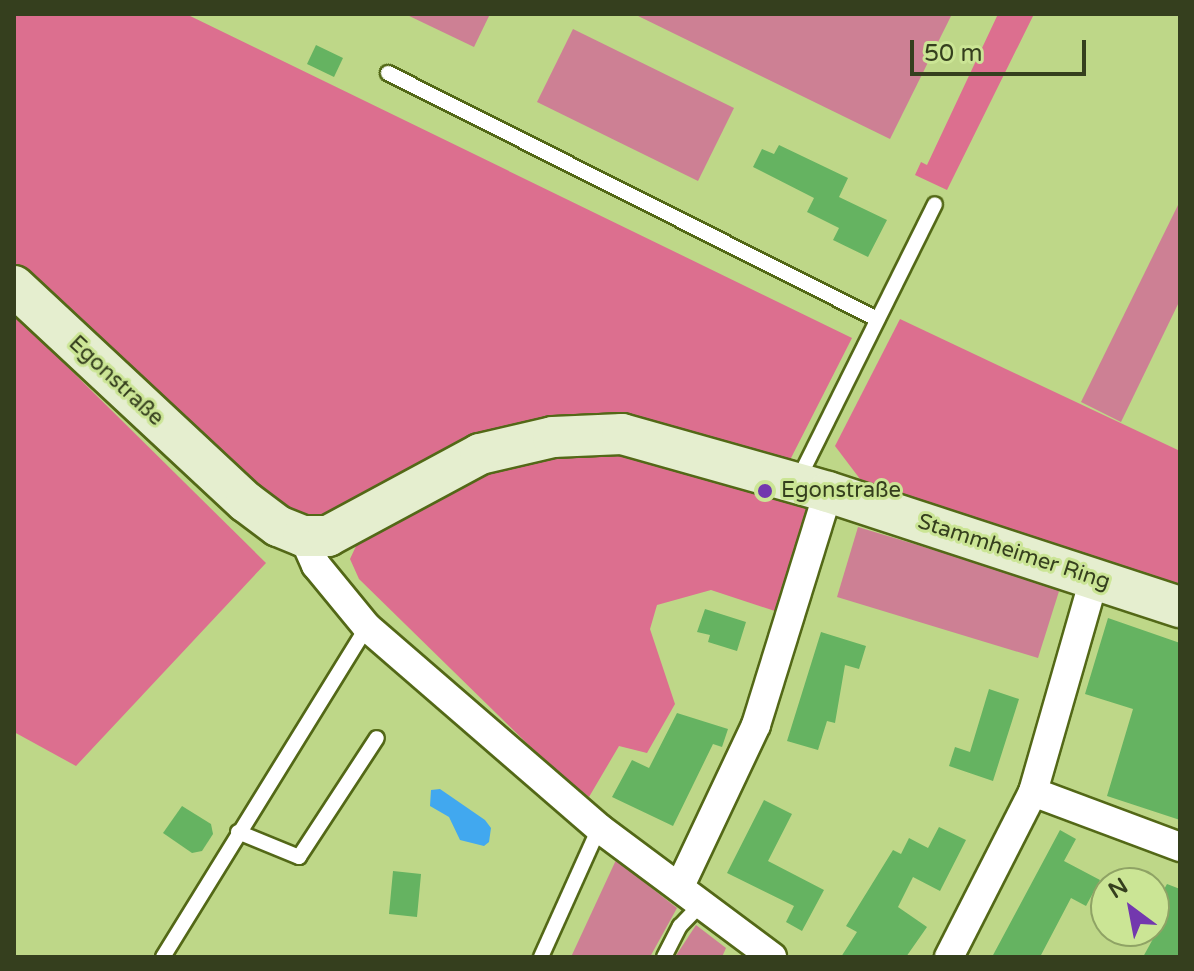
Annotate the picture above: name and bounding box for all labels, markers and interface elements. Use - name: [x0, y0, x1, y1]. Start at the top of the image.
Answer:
- scale bar: [914, 24, 1090, 74]
- text: 50 m: [924, 39, 982, 68]
- street label: Egonstraße: [63, 330, 169, 432]
- place label: Egonstraße: [781, 478, 901, 504]
- marker: Egonstraße: [756, 482, 774, 500]
- street label: Stammheimer Ring: [914, 508, 1114, 596]
- north arrow: [1090, 867, 1170, 947]
- text: N: [1104, 873, 1133, 904]

